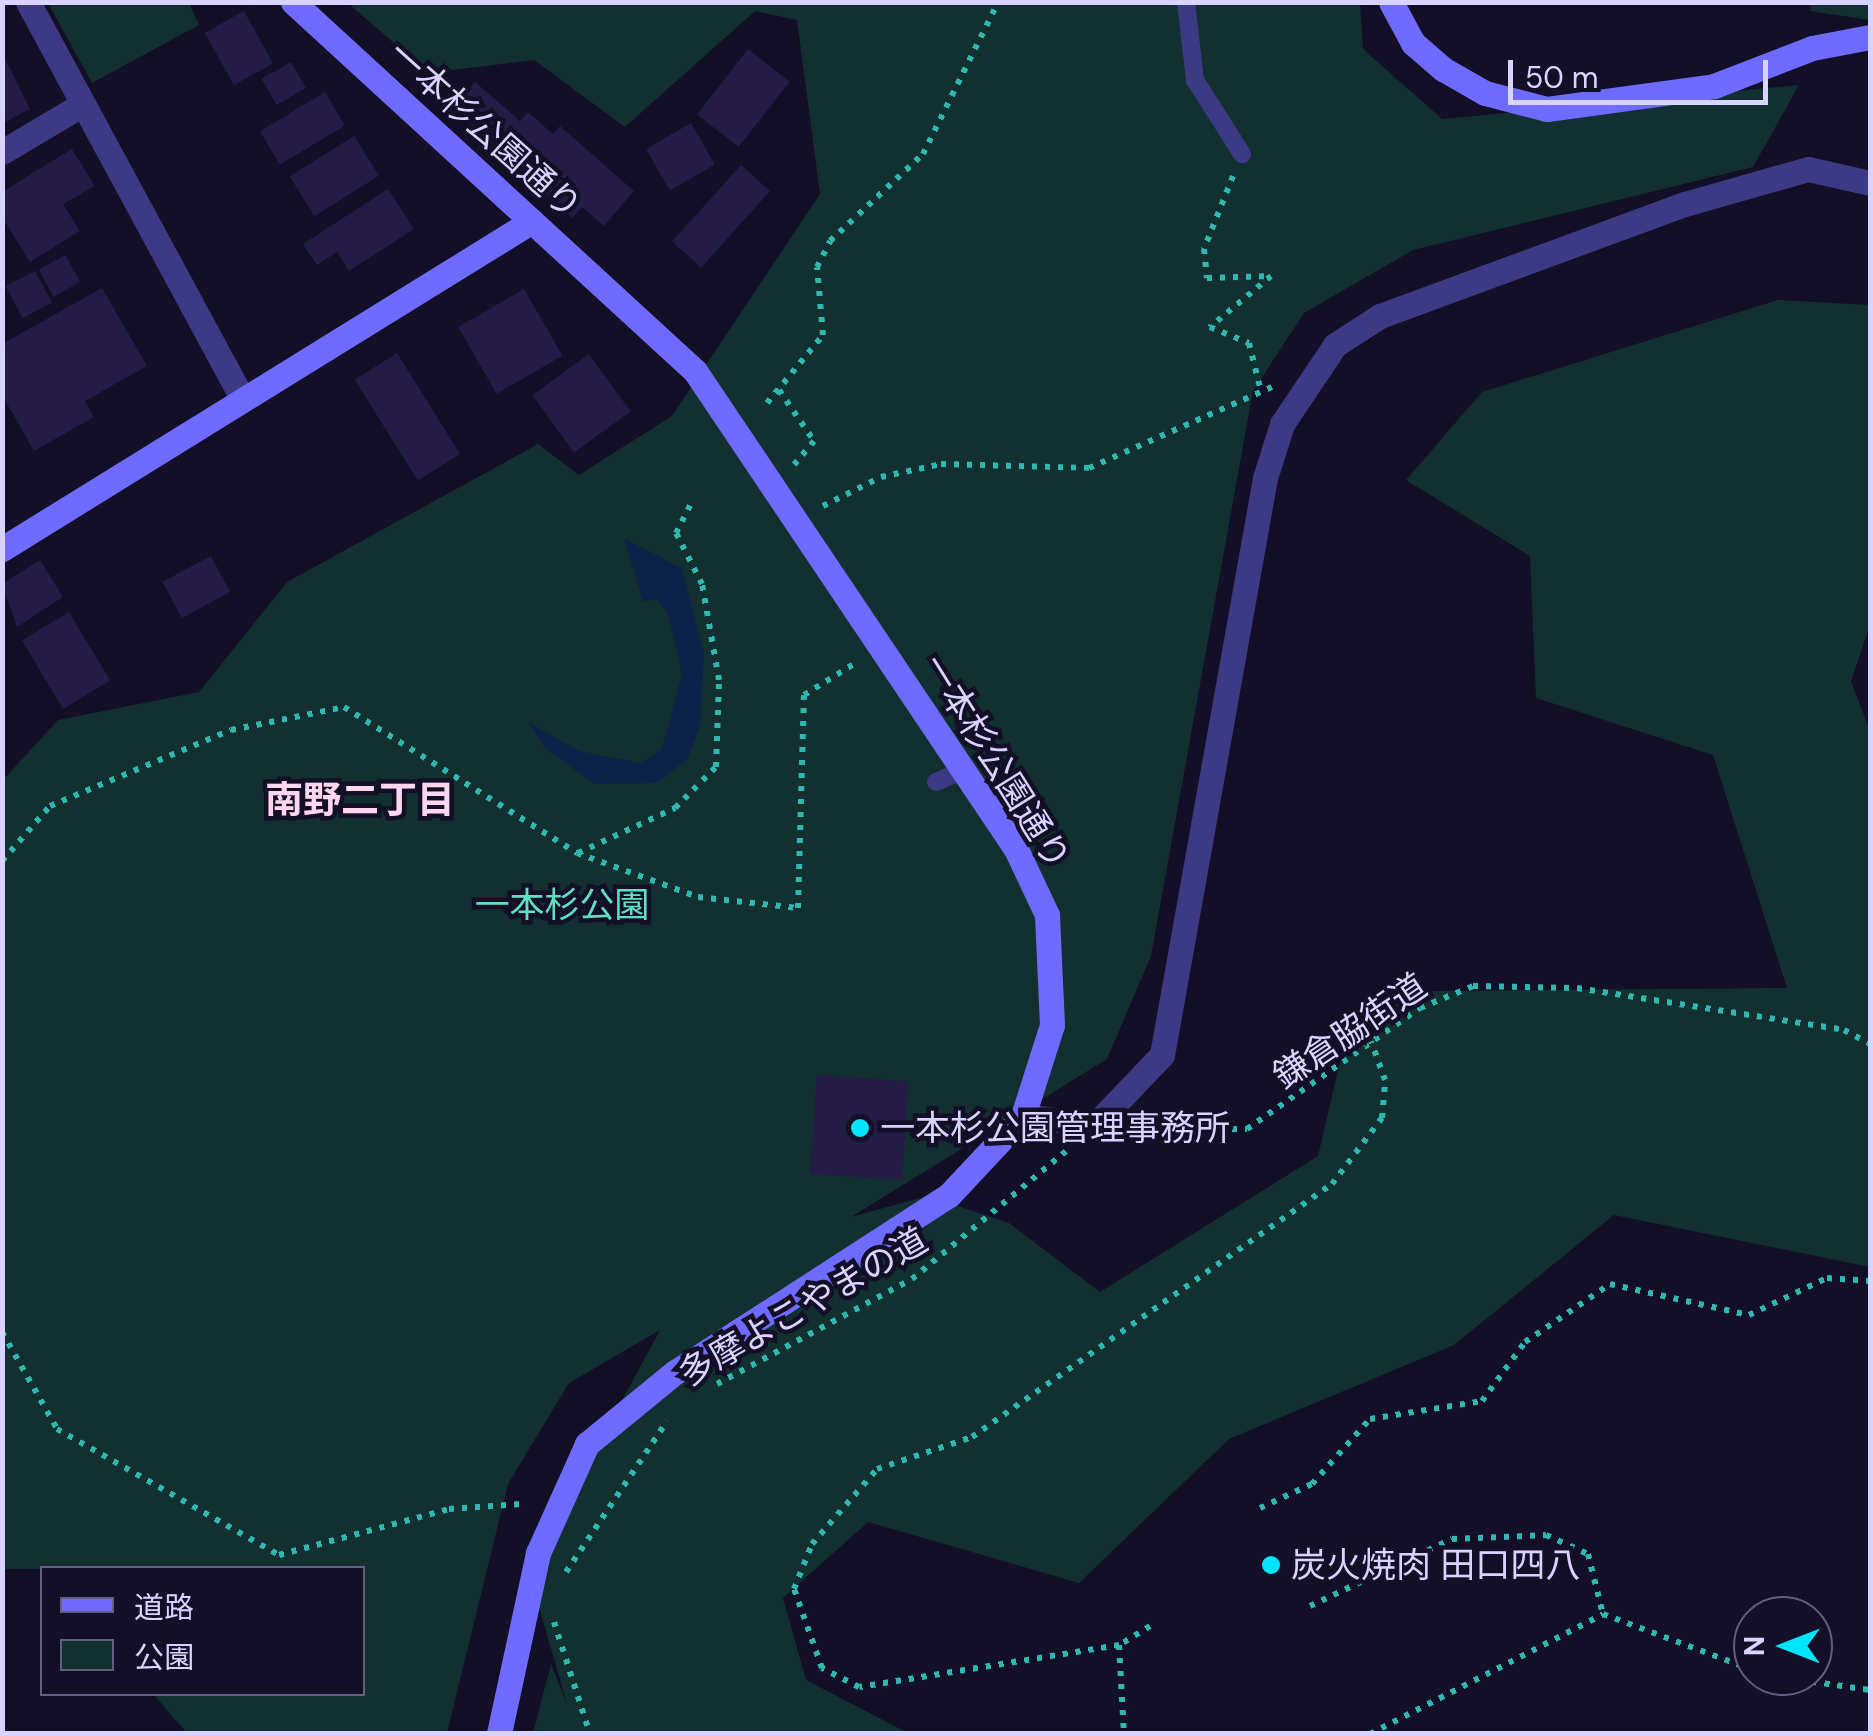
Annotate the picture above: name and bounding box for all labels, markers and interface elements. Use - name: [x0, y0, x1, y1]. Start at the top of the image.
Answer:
- street label: 一本杉公園通り: [380, 32, 590, 228]
- scale bar: [1513, 40, 1773, 102]
- text: 50 m: [1525, 58, 1599, 97]
- street label: 一本杉公園通り: [913, 647, 1079, 877]
- district label: 南野二丁目: [265, 778, 455, 824]
- park label: 一本杉公園: [475, 884, 649, 926]
- street label: 鎌倉脇街道: [1266, 965, 1434, 1097]
- place label: 一本杉公園管理事務所: [880, 1107, 1230, 1149]
- marker: 一本杉公園管理事務所: [849, 1117, 871, 1139]
- street label: 多摩よこやまの道: [671, 1219, 935, 1395]
- place label: 炭火焼肉 田口四八: [1291, 1544, 1580, 1586]
- marker: 炭火焼肉 田口四八: [1260, 1554, 1282, 1576]
- legend: [40, 1566, 365, 1696]
- text: 道路: [134, 1588, 194, 1627]
- north arrow: [1733, 1596, 1833, 1696]
- text: N: [1736, 1636, 1773, 1656]
- text: 公園: [134, 1638, 194, 1677]

